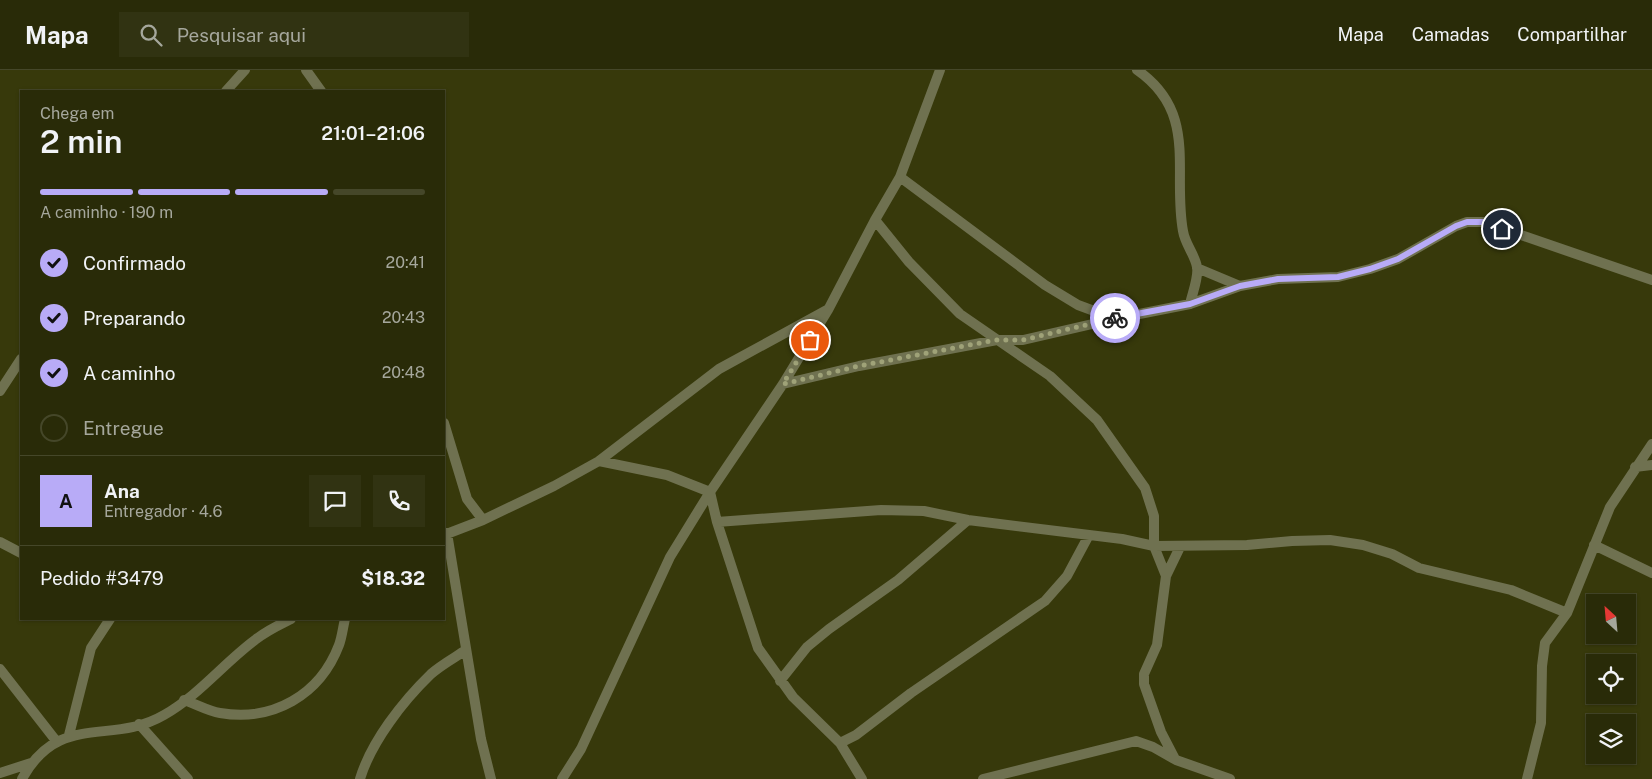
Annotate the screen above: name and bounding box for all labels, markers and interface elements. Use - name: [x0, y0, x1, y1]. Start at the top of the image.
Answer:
- search box: [119, 12, 469, 57]
- text: Mapa: [25, 21, 89, 49]
- icon: search: [137, 21, 165, 49]
- text: Pesquisar aqui: [177, 24, 306, 46]
- text: Mapa: [1337, 24, 1384, 45]
- text: Camadas: [1412, 24, 1489, 45]
- text: Compartilhar: [1517, 24, 1627, 45]
- text: Chega em: [40, 104, 114, 123]
- text: 21:01–21:06: [321, 122, 425, 144]
- text: 2 min: [40, 123, 123, 160]
- text: A caminho · 190 m: [40, 203, 173, 222]
- pin: [1481, 208, 1523, 250]
- icon: home: [1488, 215, 1516, 243]
- icon: check: [40, 249, 68, 277]
- text: Confirmado: [83, 252, 186, 274]
- text: 20:41: [386, 253, 425, 272]
- courier: [1090, 293, 1140, 343]
- icon: check: [40, 304, 68, 332]
- icon: bike: [1101, 304, 1129, 332]
- text: Preparando: [83, 307, 185, 329]
- text: 20:43: [382, 308, 425, 327]
- pin: [789, 319, 831, 361]
- icon: bag: [796, 326, 824, 354]
- icon: check: [40, 359, 68, 387]
- text: A caminho: [83, 362, 176, 384]
- text: 20:48: [382, 363, 425, 382]
- text: Entregue: [83, 417, 164, 439]
- button: chat: [309, 475, 361, 527]
- button: phone: [373, 475, 425, 527]
- text: Ana: [104, 480, 140, 502]
- text: A: [59, 490, 73, 512]
- text: Entregador · 4.6: [104, 502, 222, 521]
- text: Pedido #3479: [40, 567, 164, 589]
- text: $18.32: [361, 567, 425, 589]
- north arrow: [1586, 594, 1636, 644]
- map controls: [1586, 594, 1636, 764]
- button: locate: [1586, 654, 1636, 704]
- button: layers: [1586, 714, 1636, 764]

